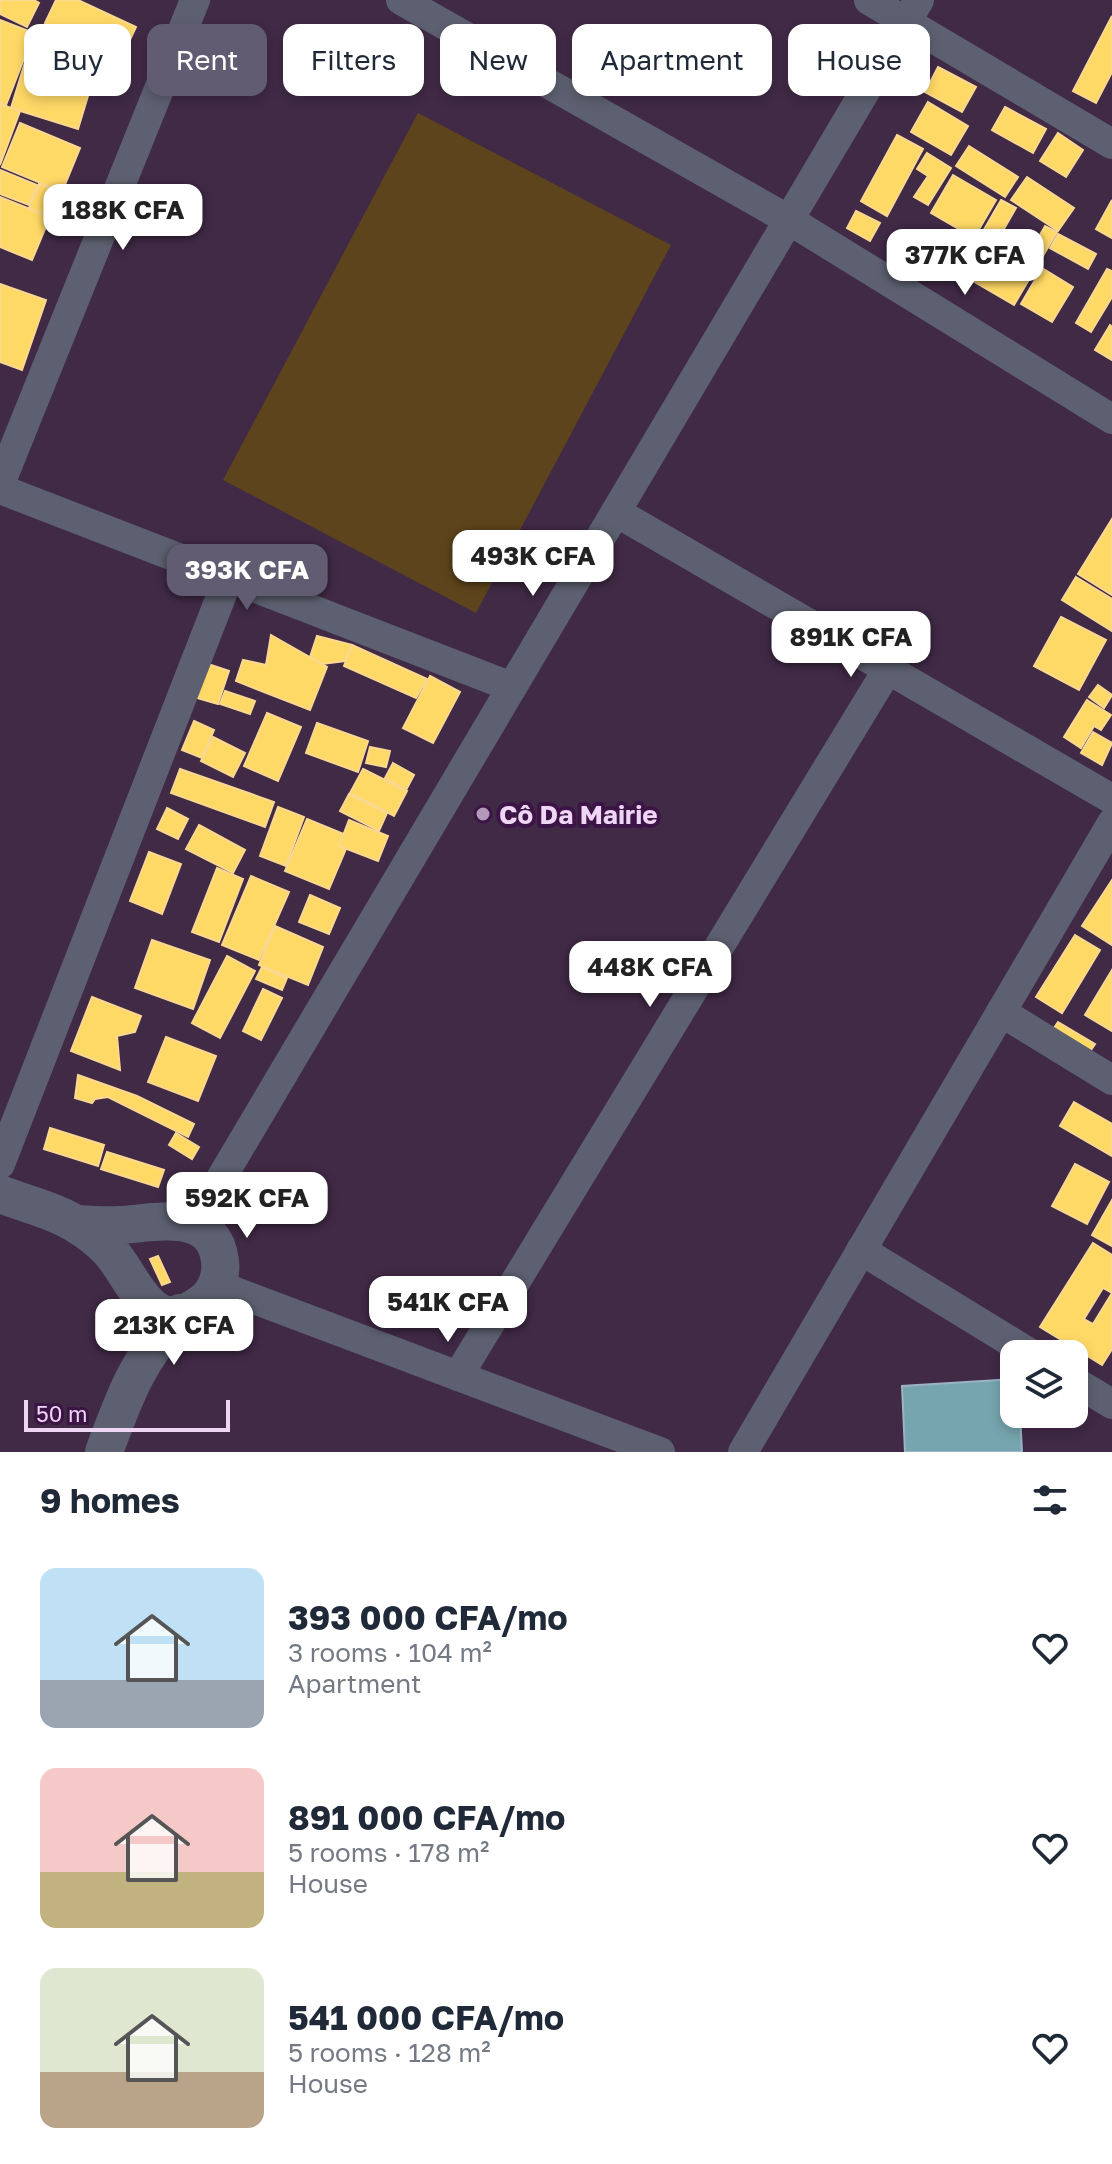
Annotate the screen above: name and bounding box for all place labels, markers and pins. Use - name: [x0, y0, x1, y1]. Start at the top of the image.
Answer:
- pin: 188K CFA: [40, 184, 206, 252]
- pin: 377K CFA: [882, 229, 1048, 297]
- pin: 493K CFA: [450, 530, 616, 598]
- pin: 393K CFA: [164, 544, 330, 612]
- pin: 891K CFA: [768, 611, 934, 679]
- place label: Cô Da Mairie: [499, 799, 658, 830]
- marker: Cô Da Mairie: [474, 805, 492, 823]
- pin: 448K CFA: [567, 941, 733, 1009]
- pin: 592K CFA: [164, 1172, 330, 1240]
- pin: 541K CFA: [365, 1276, 531, 1344]
- pin: 213K CFA: [91, 1299, 257, 1367]

